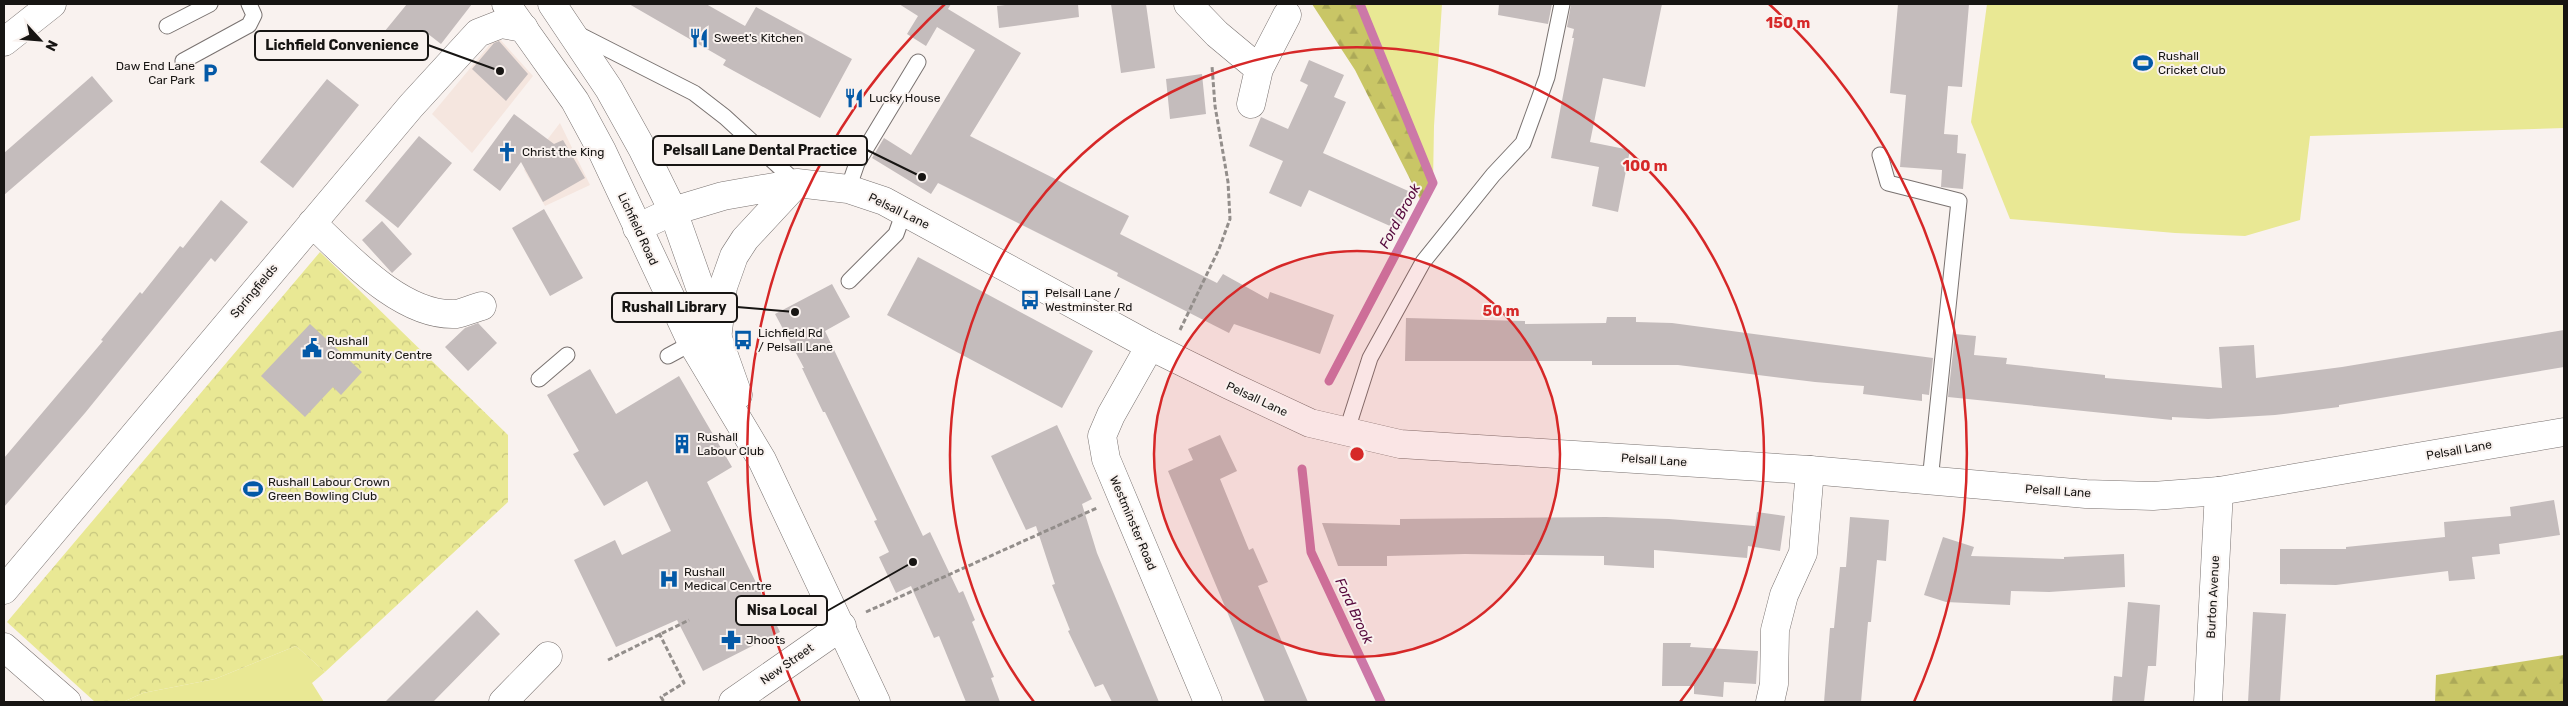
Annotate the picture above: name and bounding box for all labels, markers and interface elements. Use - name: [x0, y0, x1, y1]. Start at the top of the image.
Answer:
- text: 150 m: [1766, 14, 1810, 32]
- north arrow: [15, 15, 65, 65]
- restaurant icon: Sweet's Kitchen: [688, 27, 710, 49]
- callout: Lichfield Convenience: [255, 31, 428, 60]
- place label: Sweet's Kitchen: [714, 31, 803, 45]
- text: N: [41, 37, 61, 54]
- text: Lichfield Convenience: [265, 37, 419, 54]
- place label: Rushall Cricket Club: [2158, 49, 2226, 77]
- sports icon: Rushall Cricket Club: [2132, 52, 2154, 74]
- place label: Daw End Lane Car Park: [116, 59, 196, 87]
- parking icon: Daw End Lane Car Park: [199, 62, 221, 84]
- restaurant icon: Lucky House: [843, 87, 865, 109]
- place label: Lucky House: [869, 91, 941, 105]
- callout: Pelsall Lane Dental Practice: [653, 136, 867, 165]
- church icon: Christ the King: [496, 141, 518, 163]
- text: Pelsall Lane Dental Practice: [663, 142, 857, 159]
- place label: Christ the King: [522, 145, 604, 159]
- text: 100 m: [1623, 157, 1667, 175]
- water label: Ford Brook: [1376, 180, 1425, 251]
- street label: Pelsall Lane: [866, 190, 932, 232]
- street label: Lichfield Road: [615, 191, 661, 267]
- street label: Springfields: [227, 261, 281, 321]
- place label: Pelsall Lane / Westminster Rd: [1045, 286, 1132, 314]
- bus stop icon: Pelsall Lane / Westminster Rd: [1019, 289, 1041, 311]
- callout: Rushall Library: [612, 293, 737, 322]
- text: Rushall Library: [621, 299, 727, 316]
- text: 50 m: [1483, 302, 1519, 320]
- place label: Lichfield Rd / Pelsall Lane: [758, 326, 833, 354]
- bus stop icon: Lichfield Rd / Pelsall Lane: [732, 329, 754, 351]
- place label: Rushall Community Centre: [327, 334, 433, 362]
- public building icon: Rushall Community Centre: [301, 337, 323, 359]
- street label: Pelsall Lane: [1224, 379, 1290, 419]
- place label: Rushall Labour Club: [697, 430, 764, 458]
- building icon: Rushall Labour Club: [671, 433, 693, 455]
- street label: Pelsall Lane: [2425, 437, 2493, 463]
- centre of rings: [1348, 445, 1366, 463]
- street label: Pelsall Lane: [1621, 451, 1688, 469]
- street label: Westminster Road: [1107, 474, 1159, 572]
- place label: Rushall Labour Crown Green Bowling Club: [268, 475, 390, 503]
- sports icon: Rushall Labour Crown Green Bowling Club: [242, 478, 264, 500]
- street label: Pelsall Lane: [2025, 482, 2092, 500]
- street label: Burton Avenue: [2204, 555, 2222, 639]
- place label: Rushall Medical Cenrtre: [684, 565, 772, 593]
- hospital icon: Rushall Medical Cenrtre: [658, 568, 680, 590]
- water label: Ford Brook: [1331, 575, 1377, 647]
- callout: Nisa Local: [736, 596, 827, 625]
- text: Nisa Local: [747, 602, 817, 619]
- pharmacy icon: Jhoots: [720, 629, 742, 651]
- place label: Jhoots: [746, 633, 785, 647]
- street label: New Street: [758, 640, 817, 687]

